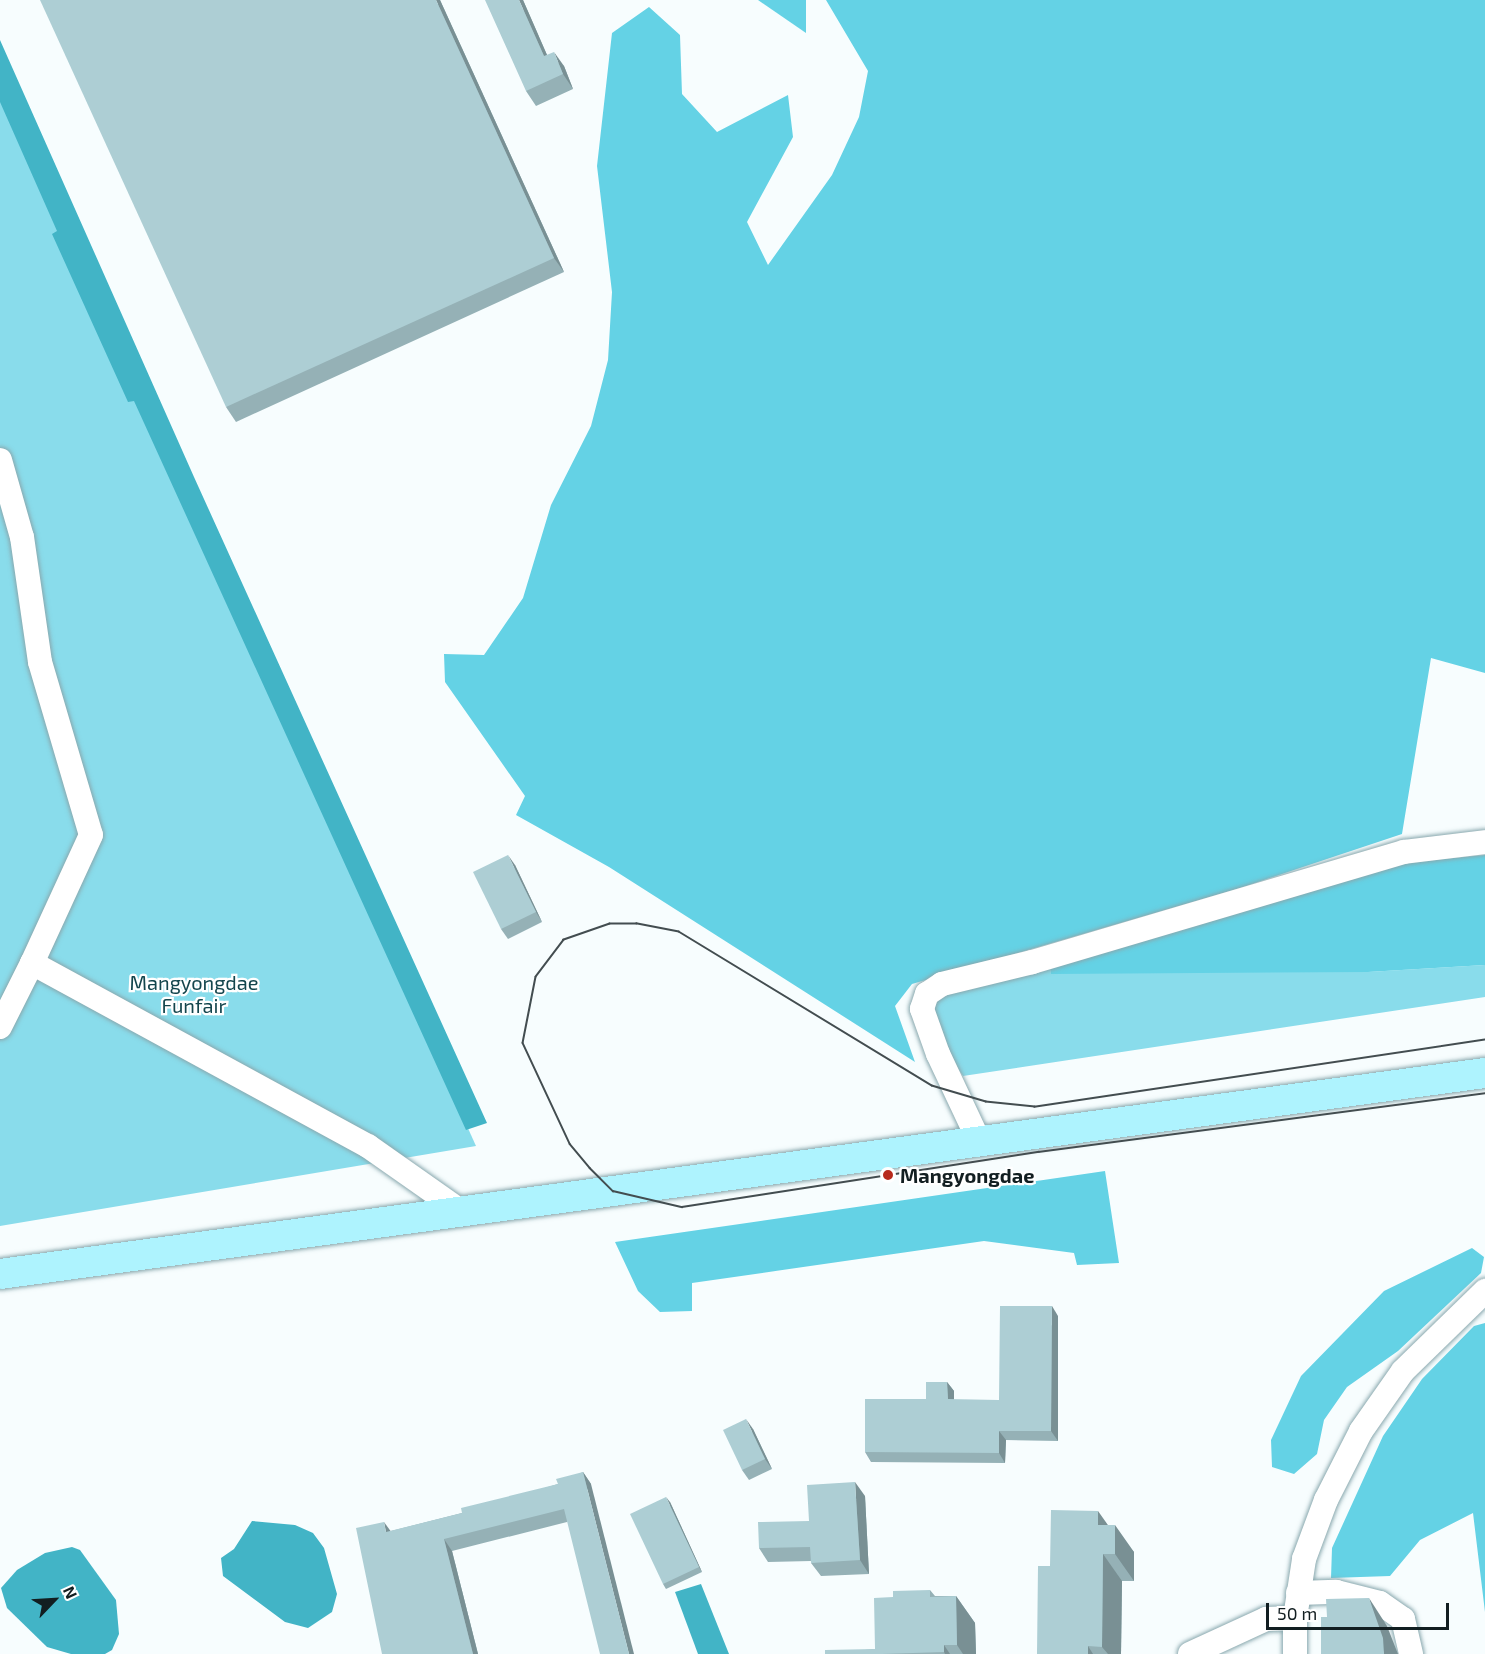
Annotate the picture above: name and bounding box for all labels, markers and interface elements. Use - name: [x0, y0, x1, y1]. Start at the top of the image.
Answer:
- park label: Mangyongdae Funfair: [130, 971, 258, 1018]
- place label: Mangyongdae: [900, 1163, 1034, 1187]
- marker: Mangyongdae: [881, 1168, 895, 1182]
- north arrow: [24, 1570, 84, 1630]
- text: N: [60, 1583, 82, 1601]
- scale bar: [1269, 1591, 1452, 1629]
- text: 50 m: [1277, 1602, 1317, 1624]

